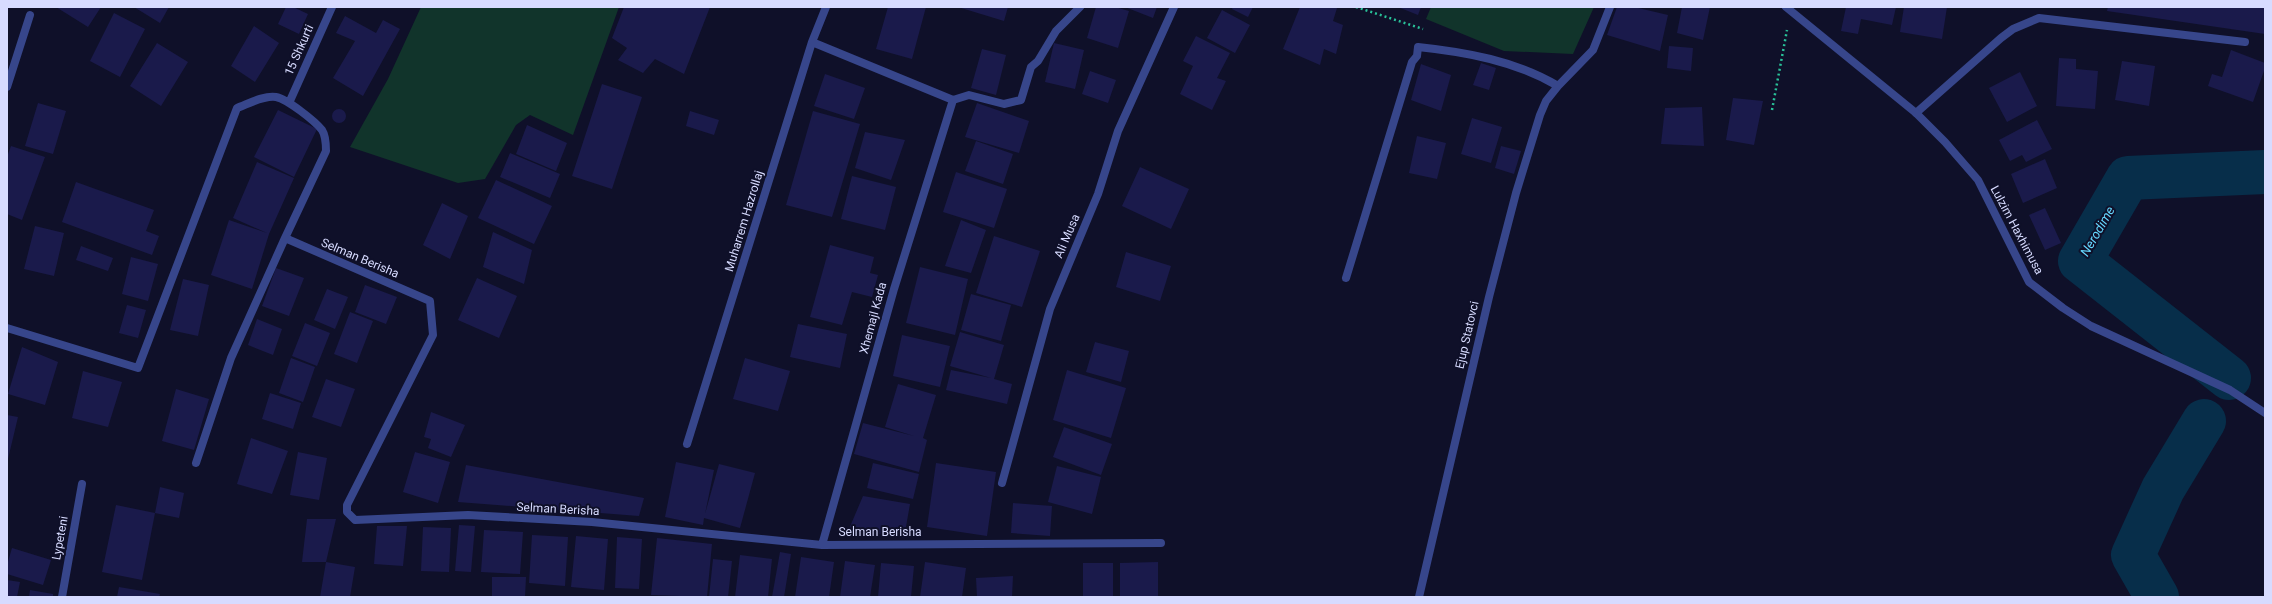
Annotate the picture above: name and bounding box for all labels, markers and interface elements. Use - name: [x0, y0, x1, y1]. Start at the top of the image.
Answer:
- street label: 15 Shkurti: [282, 22, 316, 78]
- street label: Muharrem Hazrollaj: [722, 169, 766, 273]
- street label: Lulzim Haxhimusa: [1988, 183, 2046, 277]
- water label: Nerodime: [2077, 203, 2118, 259]
- street label: Ali Musa: [1051, 212, 1083, 260]
- street label: Selman Berisha: [319, 235, 401, 281]
- street label: Xhemajl Kada: [857, 281, 889, 355]
- street label: Ejup Statovci: [1452, 300, 1482, 370]
- street label: Selman Berisha: [516, 500, 600, 518]
- street label: Lypeteni: [49, 515, 71, 561]
- street label: Selman Berisha: [838, 525, 922, 539]

